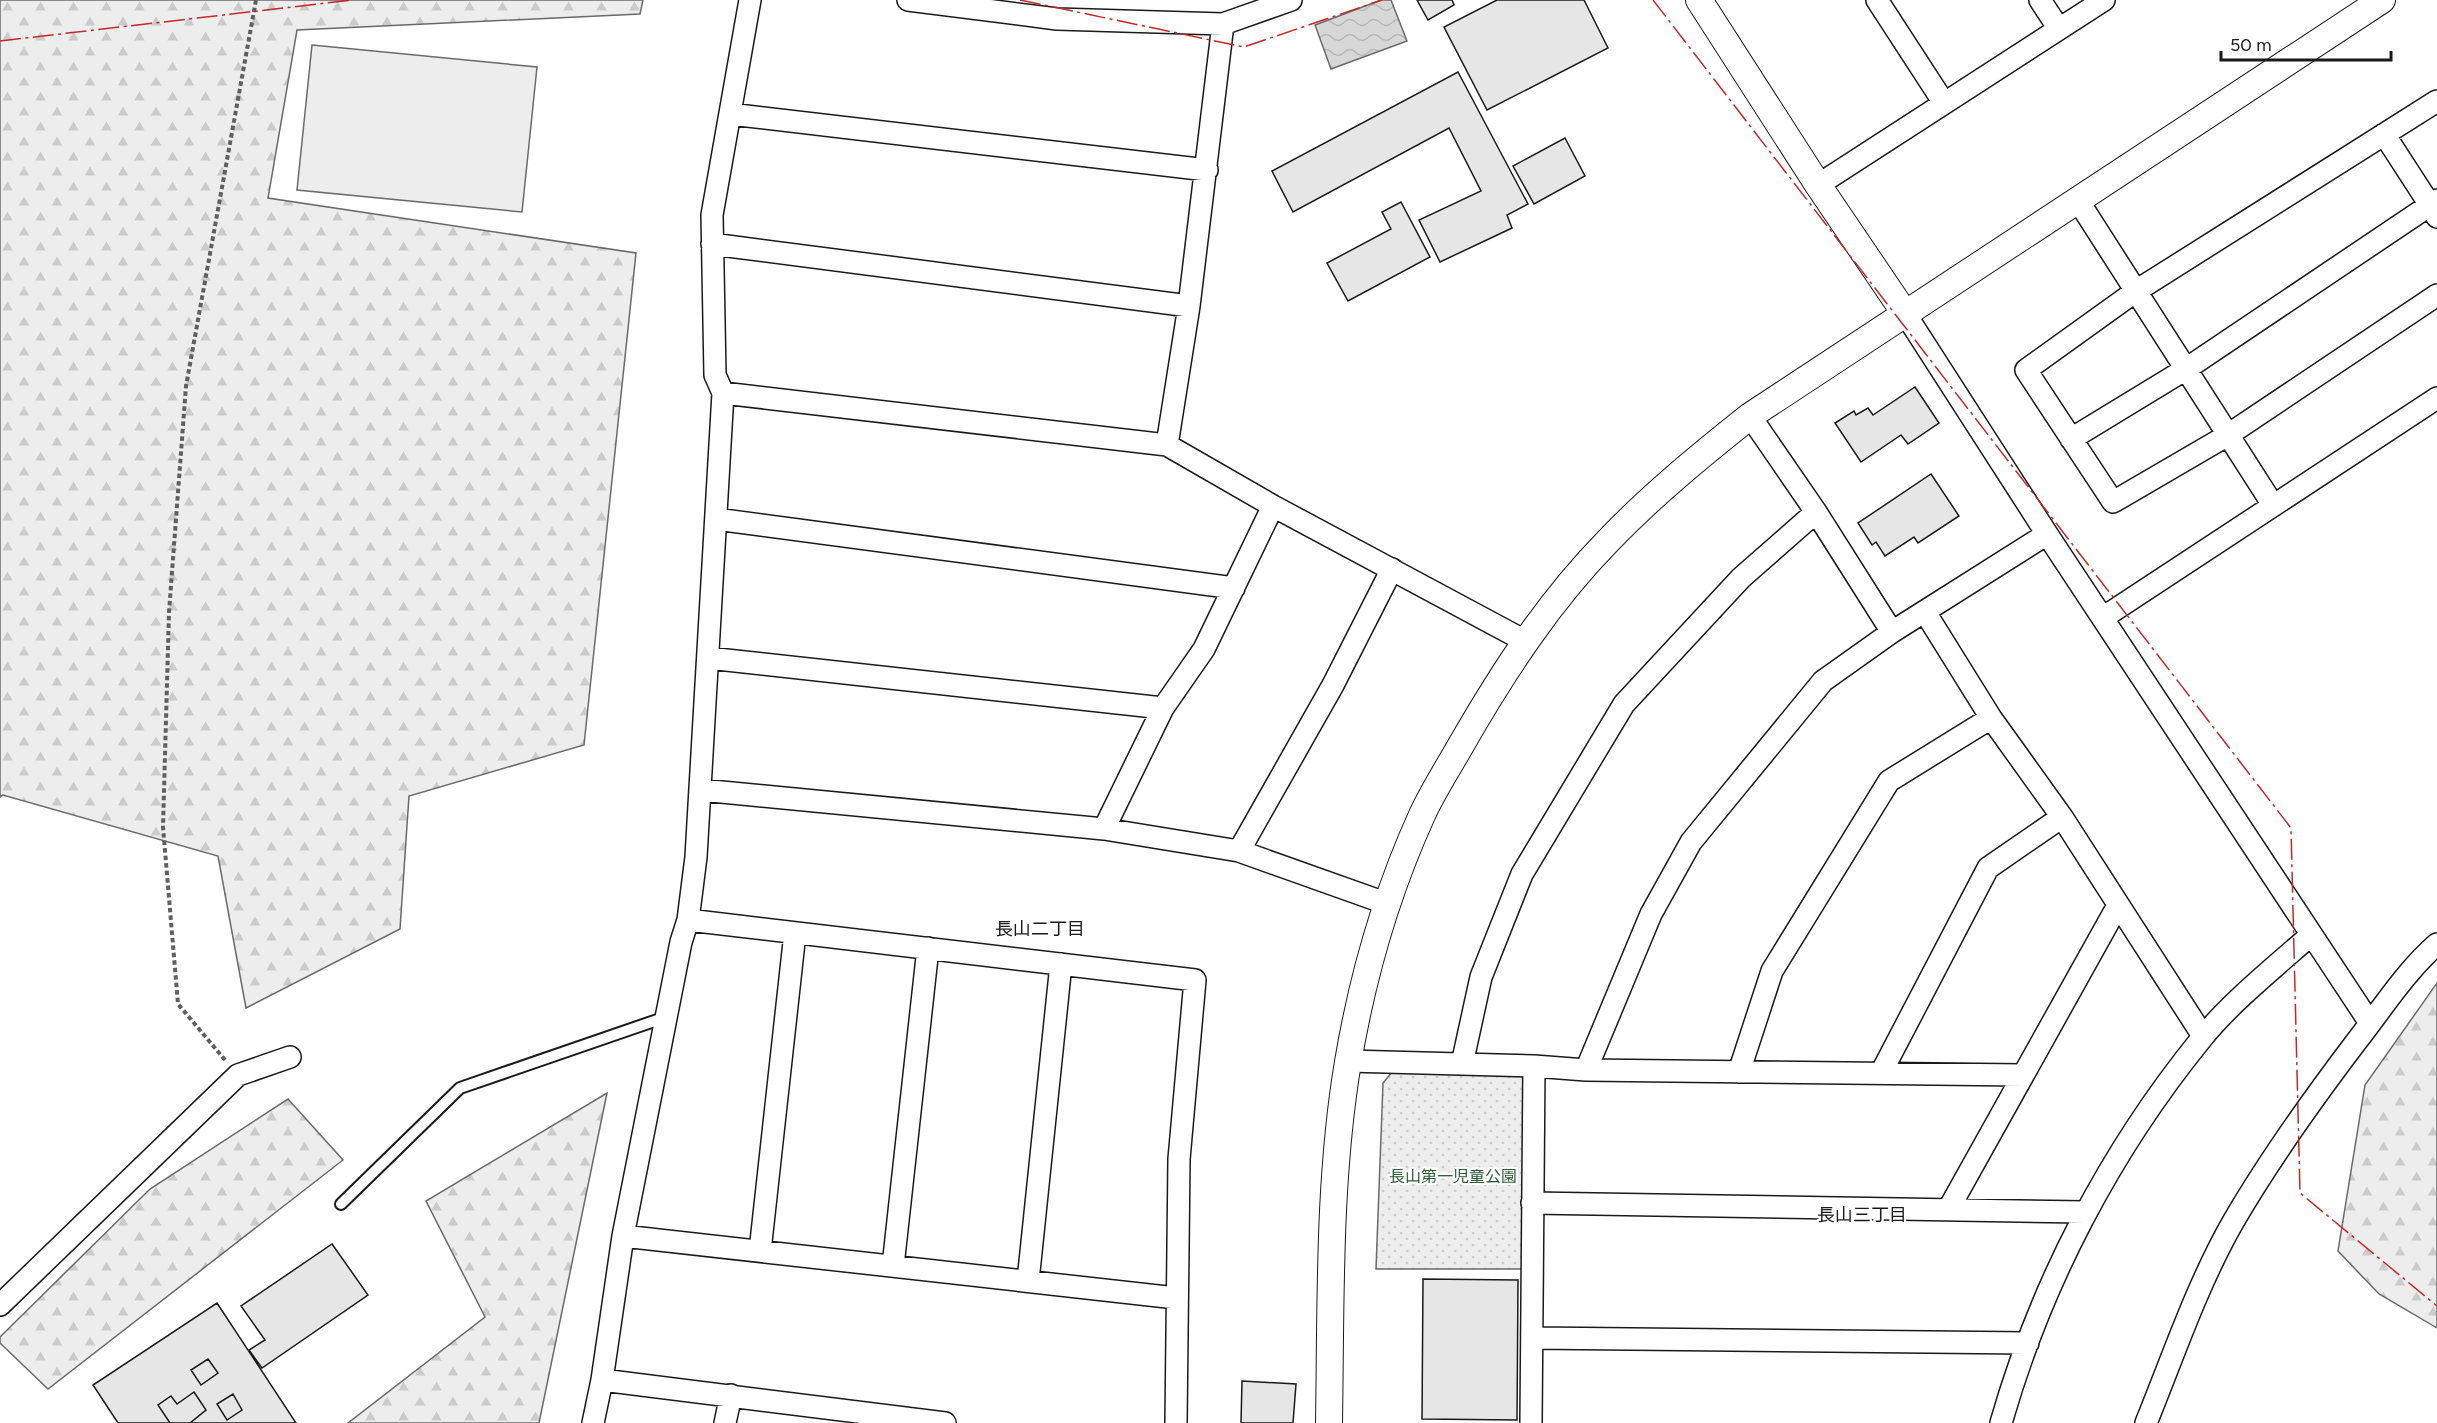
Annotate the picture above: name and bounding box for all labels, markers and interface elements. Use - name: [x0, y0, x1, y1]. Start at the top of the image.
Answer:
- scale bar: [2221, 24, 2390, 62]
- text: 50 m: [2230, 34, 2272, 56]
- district label: 長山二丁目: [995, 918, 1085, 940]
- park label: 長山第一児童公園: [1389, 1167, 1517, 1186]
- district label: 長山三丁目: [1817, 1204, 1907, 1226]

